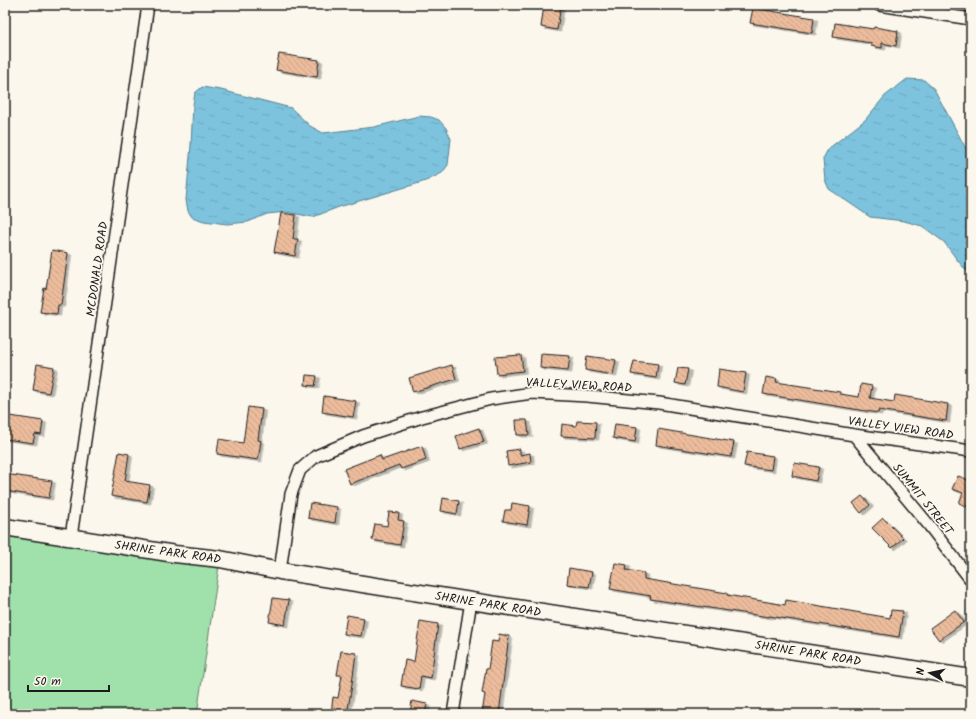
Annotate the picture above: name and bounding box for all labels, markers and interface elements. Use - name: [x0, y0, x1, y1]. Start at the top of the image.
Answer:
- street label: MCDONALD ROAD: [81, 220, 114, 318]
- street label: VALLEY VIEW ROAD: [525, 373, 633, 398]
- street label: VALLEY VIEW ROAD: [847, 412, 955, 445]
- street label: SUMMIT STREET: [888, 459, 959, 541]
- street label: SHRINE PARK ROAD: [114, 536, 223, 569]
- street label: SHRINE PARK ROAD: [433, 587, 543, 622]
- street label: SHRINE PARK ROAD: [753, 636, 863, 671]
- north arrow: [910, 653, 950, 693]
- scale bar: [28, 667, 109, 693]
- text: N: [912, 667, 931, 676]
- text: 50 m: [34, 672, 61, 691]

